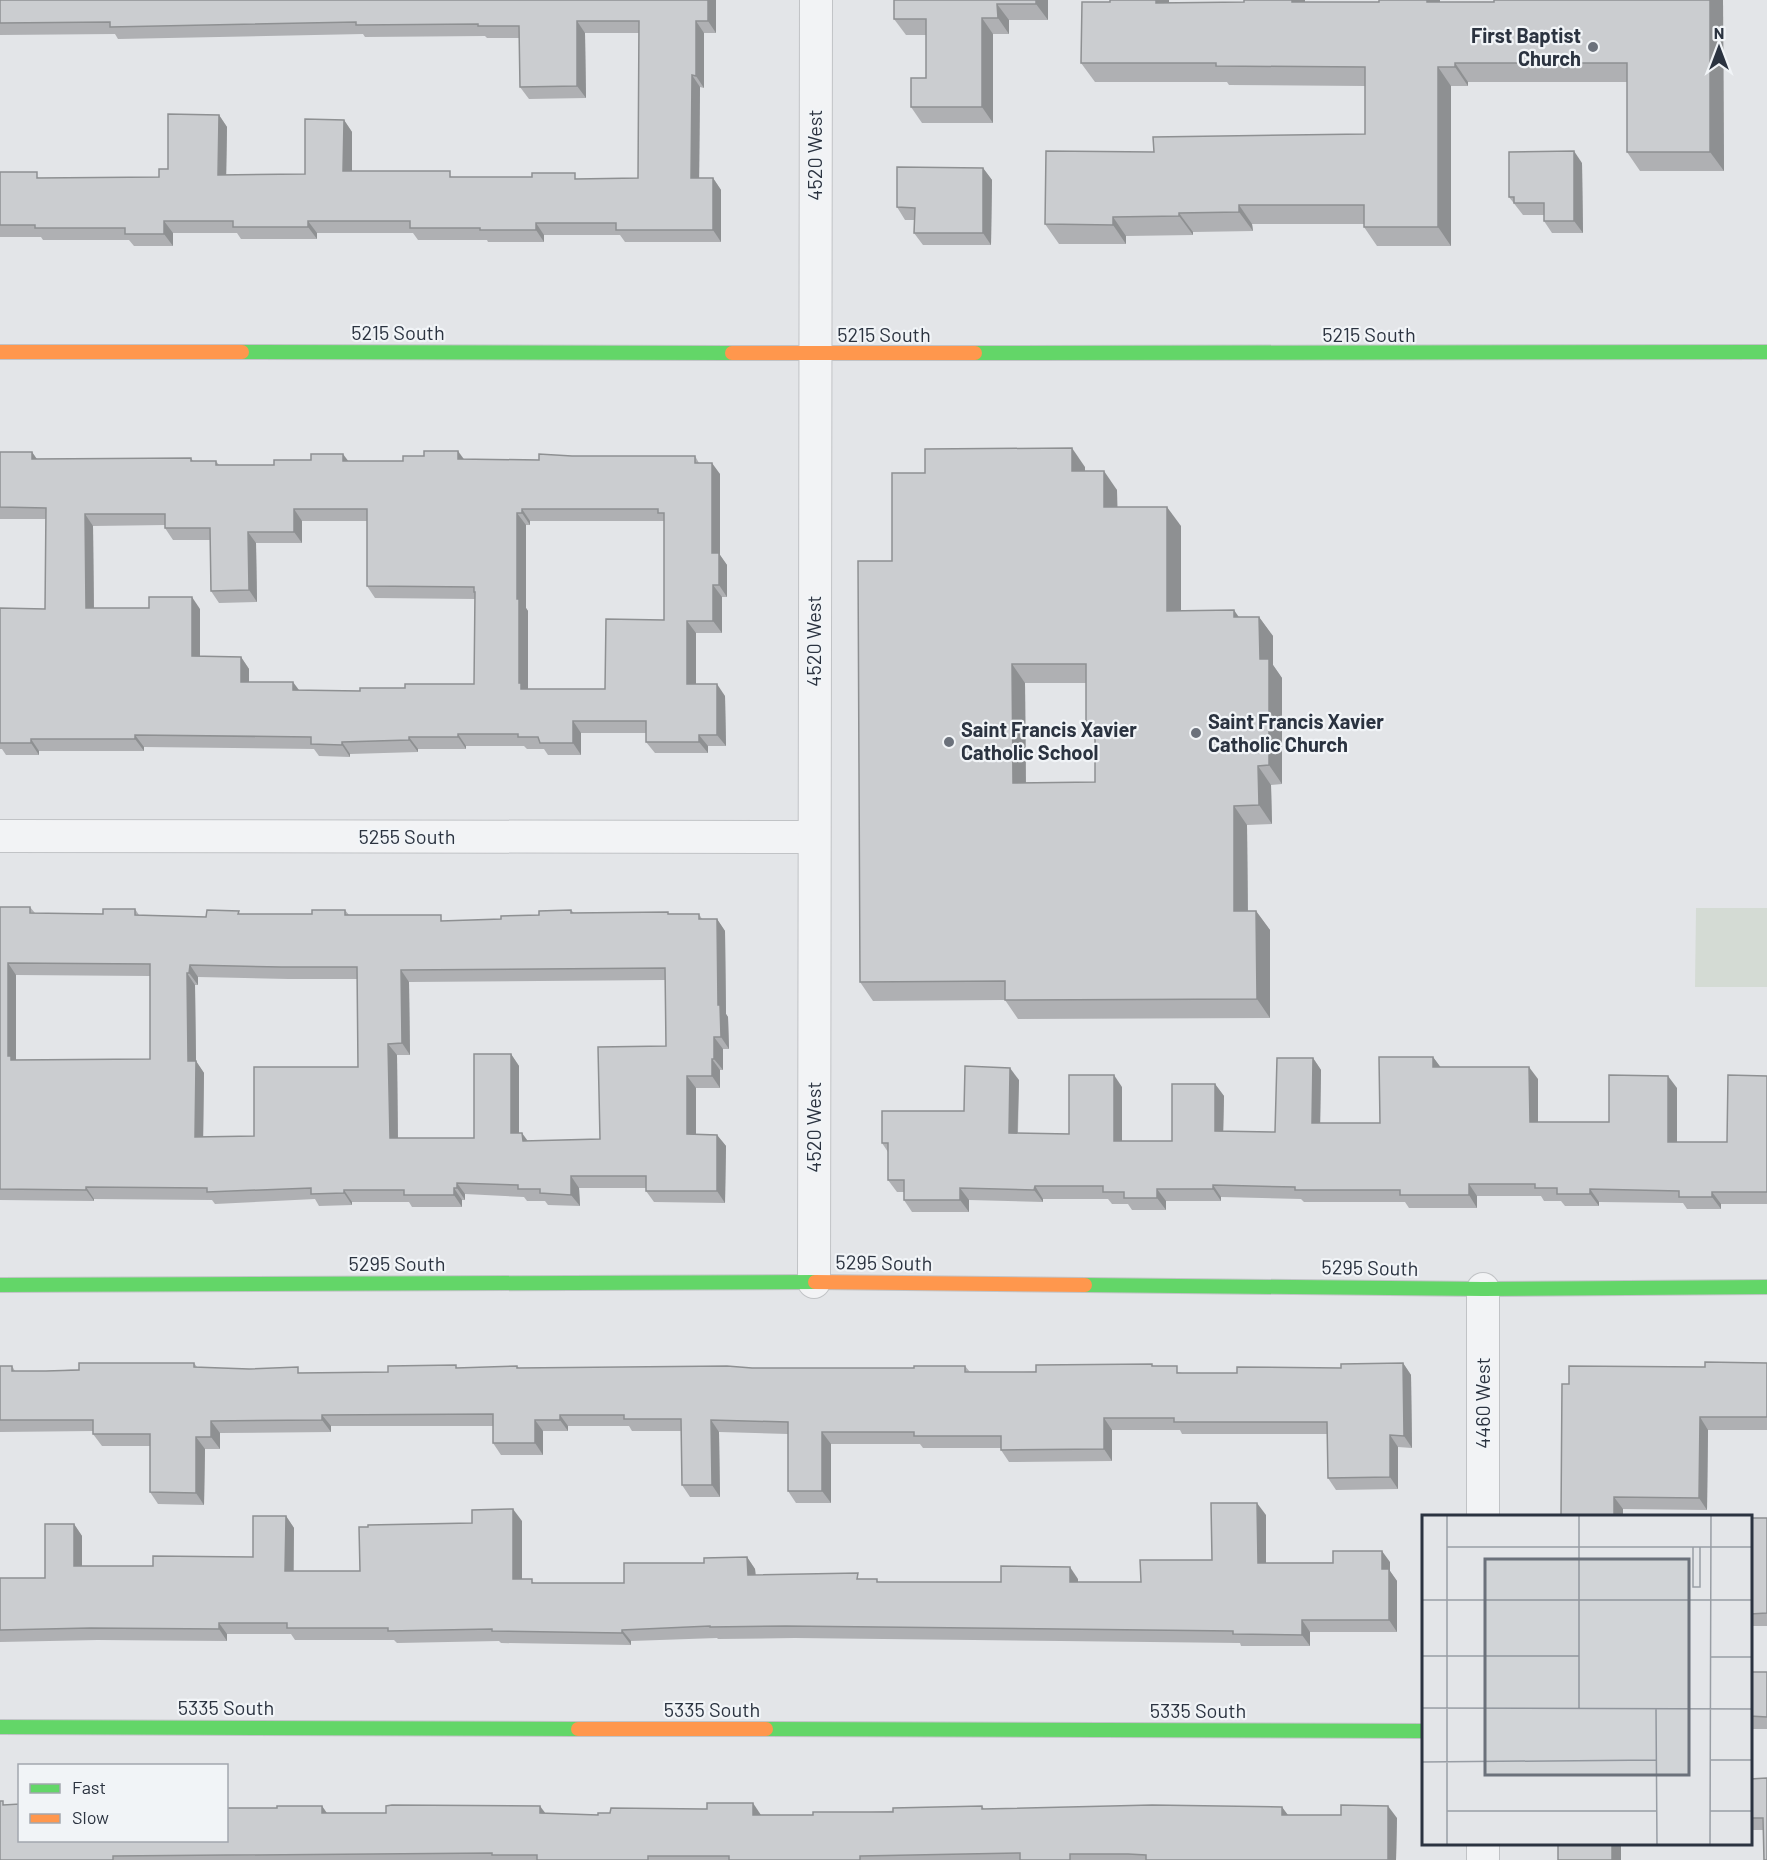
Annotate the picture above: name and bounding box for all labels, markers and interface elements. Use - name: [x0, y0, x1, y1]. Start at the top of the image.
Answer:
- north arrow: [1689, 18, 1749, 78]
- place label: First Baptist Church: [1471, 23, 1581, 70]
- text: N: [1714, 23, 1724, 42]
- marker: First Baptist Church: [1586, 40, 1600, 54]
- street label: 4520 West: [802, 109, 826, 201]
- street label: 5215 South: [351, 320, 445, 344]
- street label: 5215 South: [837, 322, 931, 346]
- street label: 5215 South: [1322, 322, 1416, 346]
- street label: 4520 West: [801, 595, 825, 687]
- place label: Saint Francis Xavier Catholic Church: [1208, 709, 1384, 756]
- place label: Saint Francis Xavier Catholic School: [961, 717, 1137, 764]
- marker: Saint Francis Xavier Catholic Church: [1189, 726, 1203, 740]
- marker: Saint Francis Xavier Catholic School: [942, 735, 956, 749]
- street label: 5255 South: [359, 824, 455, 848]
- street label: 4520 West: [801, 1081, 825, 1173]
- street label: 5295 South: [835, 1249, 933, 1275]
- street label: 5295 South: [348, 1251, 446, 1275]
- street label: 5295 South: [1321, 1254, 1419, 1280]
- street label: 4460 West: [1470, 1357, 1494, 1449]
- inset map: [1422, 1515, 1752, 1845]
- street label: 5335 South: [178, 1695, 274, 1719]
- street label: 5335 South: [664, 1697, 760, 1721]
- street label: 5335 South: [1150, 1698, 1246, 1722]
- legend: [18, 1764, 228, 1842]
- text: Fast: [72, 1776, 106, 1798]
- text: Slow: [72, 1806, 109, 1828]

